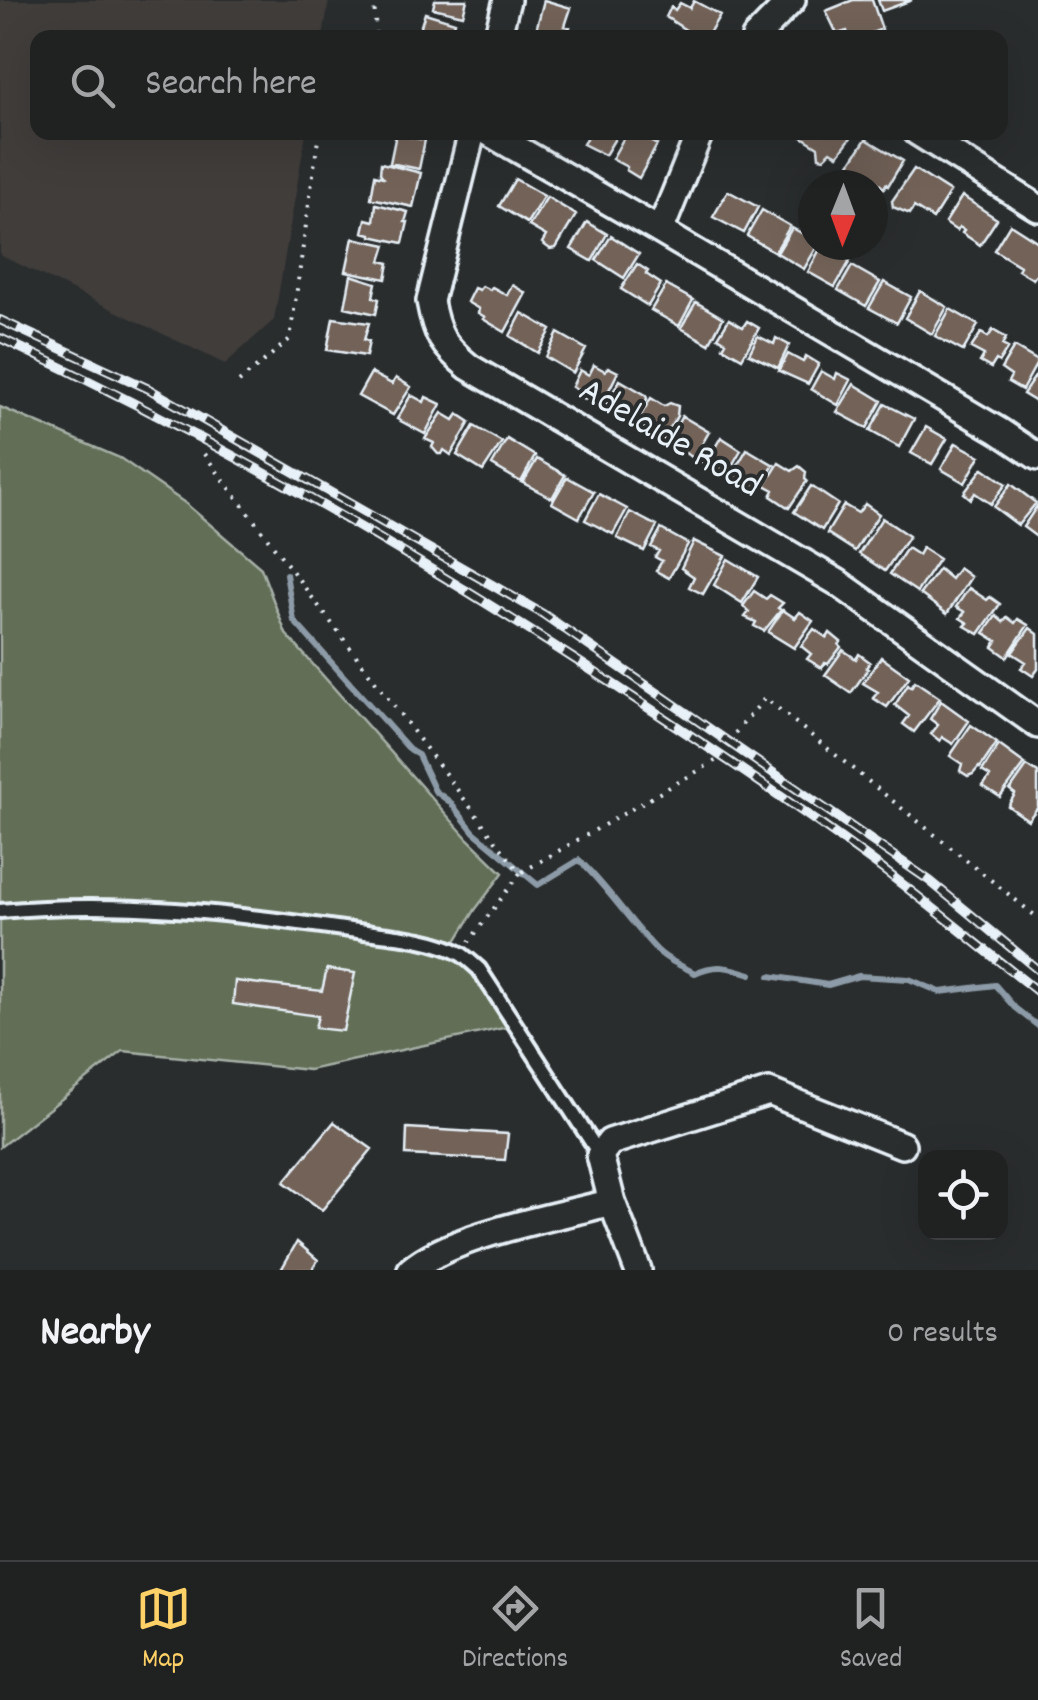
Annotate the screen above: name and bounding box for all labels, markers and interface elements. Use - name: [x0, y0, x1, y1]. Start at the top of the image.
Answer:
- search box: [30, 30, 1008, 140]
- icon: search: [65, 58, 120, 113]
- text: Search here: [145, 58, 317, 113]
- north arrow: [798, 170, 888, 260]
- street label: Adelaide Road: [567, 365, 771, 515]
- map controls: [918, 1150, 1008, 1240]
- button: locate: [918, 1150, 1008, 1240]
- text: Nearby: [40, 1305, 150, 1365]
- text: 0 results: [887, 1312, 998, 1358]
- tab: Map: [136, 1581, 191, 1681]
- tab: Directions: [462, 1581, 568, 1681]
- tab: Saved: [840, 1581, 902, 1681]

